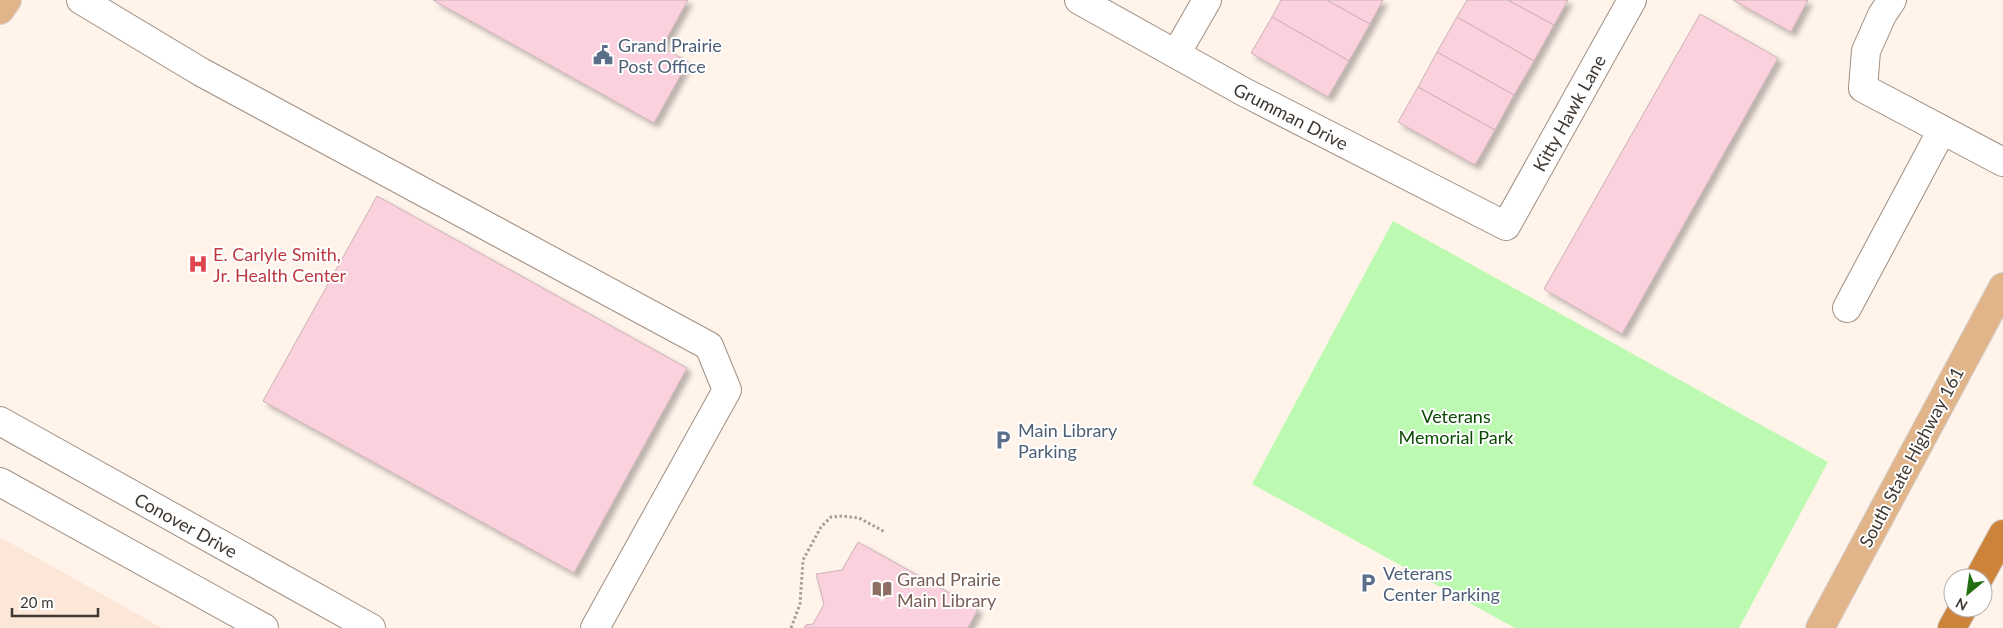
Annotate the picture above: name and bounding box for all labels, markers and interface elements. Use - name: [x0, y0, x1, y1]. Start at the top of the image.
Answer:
- place label: Grand Prairie Post Office: [618, 34, 722, 77]
- public building icon: Grand Prairie Post Office: [592, 44, 614, 66]
- street label: Kitty Hawk Lane: [1528, 51, 1610, 175]
- street label: Grumman Drive: [1230, 78, 1352, 154]
- place label: E. Carlyle Smith, Jr. Health Center: [213, 243, 347, 286]
- hospital icon: E. Carlyle Smith, Jr. Health Center: [187, 253, 209, 275]
- street label: South State Highway 161: [1854, 363, 1968, 551]
- park label: Veterans Memorial Park: [1399, 405, 1514, 448]
- place label: Main Library Parking: [1018, 419, 1118, 462]
- parking icon: Main Library Parking: [992, 429, 1014, 451]
- street label: Conover Drive: [131, 488, 241, 562]
- place label: Veterans Center Parking: [1383, 562, 1500, 605]
- place label: Grand Prairie Main Library: [897, 568, 1001, 611]
- north arrow: [1943, 568, 1993, 618]
- parking icon: Veterans Center Parking: [1357, 572, 1379, 594]
- library icon: Grand Prairie Main Library: [871, 578, 893, 600]
- scale bar: [12, 586, 99, 618]
- text: 20 m: [20, 593, 54, 611]
- text: N: [1953, 595, 1970, 615]

